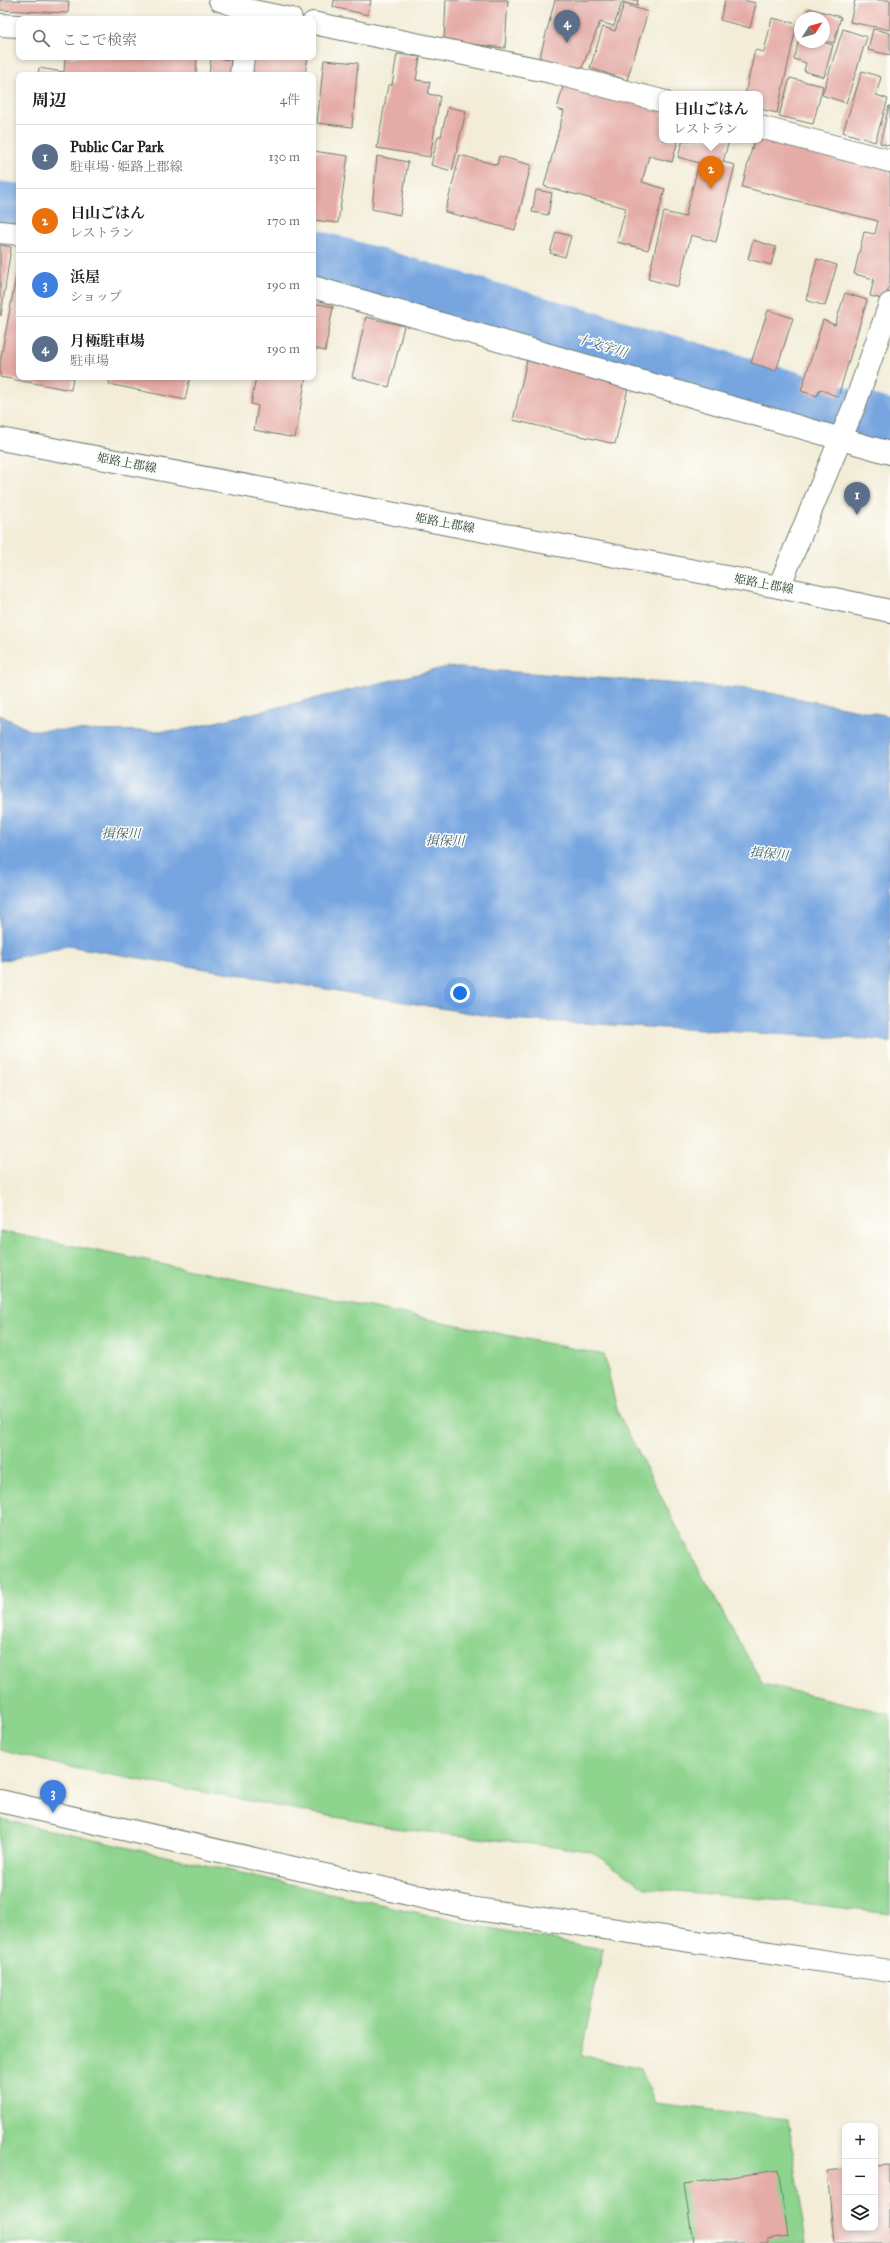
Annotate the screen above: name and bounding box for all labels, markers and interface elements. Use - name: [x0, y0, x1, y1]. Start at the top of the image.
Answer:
- pin: 4: [554, 10, 580, 43]
- north arrow: [794, 12, 830, 48]
- search box: [16, 16, 316, 60]
- icon: search: [30, 27, 52, 49]
- text: ここで検索: [62, 31, 137, 49]
- text: 周辺: [32, 90, 66, 111]
- popup: [659, 91, 763, 143]
- text: 4件: [280, 92, 300, 108]
- text: 日山ごはん: [673, 100, 749, 118]
- text: レストラン: [673, 121, 738, 137]
- text: Public Car Park: [70, 138, 164, 156]
- text: 1: [42, 149, 48, 165]
- text: 130 m: [268, 149, 300, 165]
- pin: 2: [698, 156, 724, 189]
- text: 駐車場 · 姫路上郡線: [70, 159, 182, 175]
- text: 日山ごはん: [70, 204, 145, 222]
- text: 2: [42, 213, 48, 229]
- text: 170 m: [267, 213, 300, 229]
- text: レストラン: [70, 225, 135, 241]
- text: 浜屋: [70, 268, 100, 286]
- text: 3: [42, 277, 48, 293]
- text: 190 m: [267, 277, 300, 293]
- text: ショップ: [70, 289, 122, 305]
- water label: 十文字川: [574, 331, 631, 362]
- text: 月極駐車場: [70, 332, 145, 350]
- text: 4: [41, 341, 49, 357]
- text: 190 m: [267, 341, 300, 357]
- text: 駐車場: [70, 353, 109, 369]
- street label: 姫路上郡線: [96, 450, 158, 476]
- pin: 1: [844, 482, 870, 515]
- street label: 姫路上郡線: [414, 510, 476, 536]
- street label: 姫路上郡線: [733, 571, 795, 597]
- water label: 揖保川: [101, 826, 143, 842]
- water label: 揖保川: [425, 833, 467, 849]
- water label: 揖保川: [749, 844, 791, 864]
- your location: [450, 983, 470, 1003]
- pin: 3: [40, 1780, 66, 1813]
- map controls: [842, 2123, 878, 2231]
- button: +: [842, 2123, 878, 2159]
- button: −: [842, 2159, 878, 2195]
- button: layers: [842, 2195, 878, 2231]

